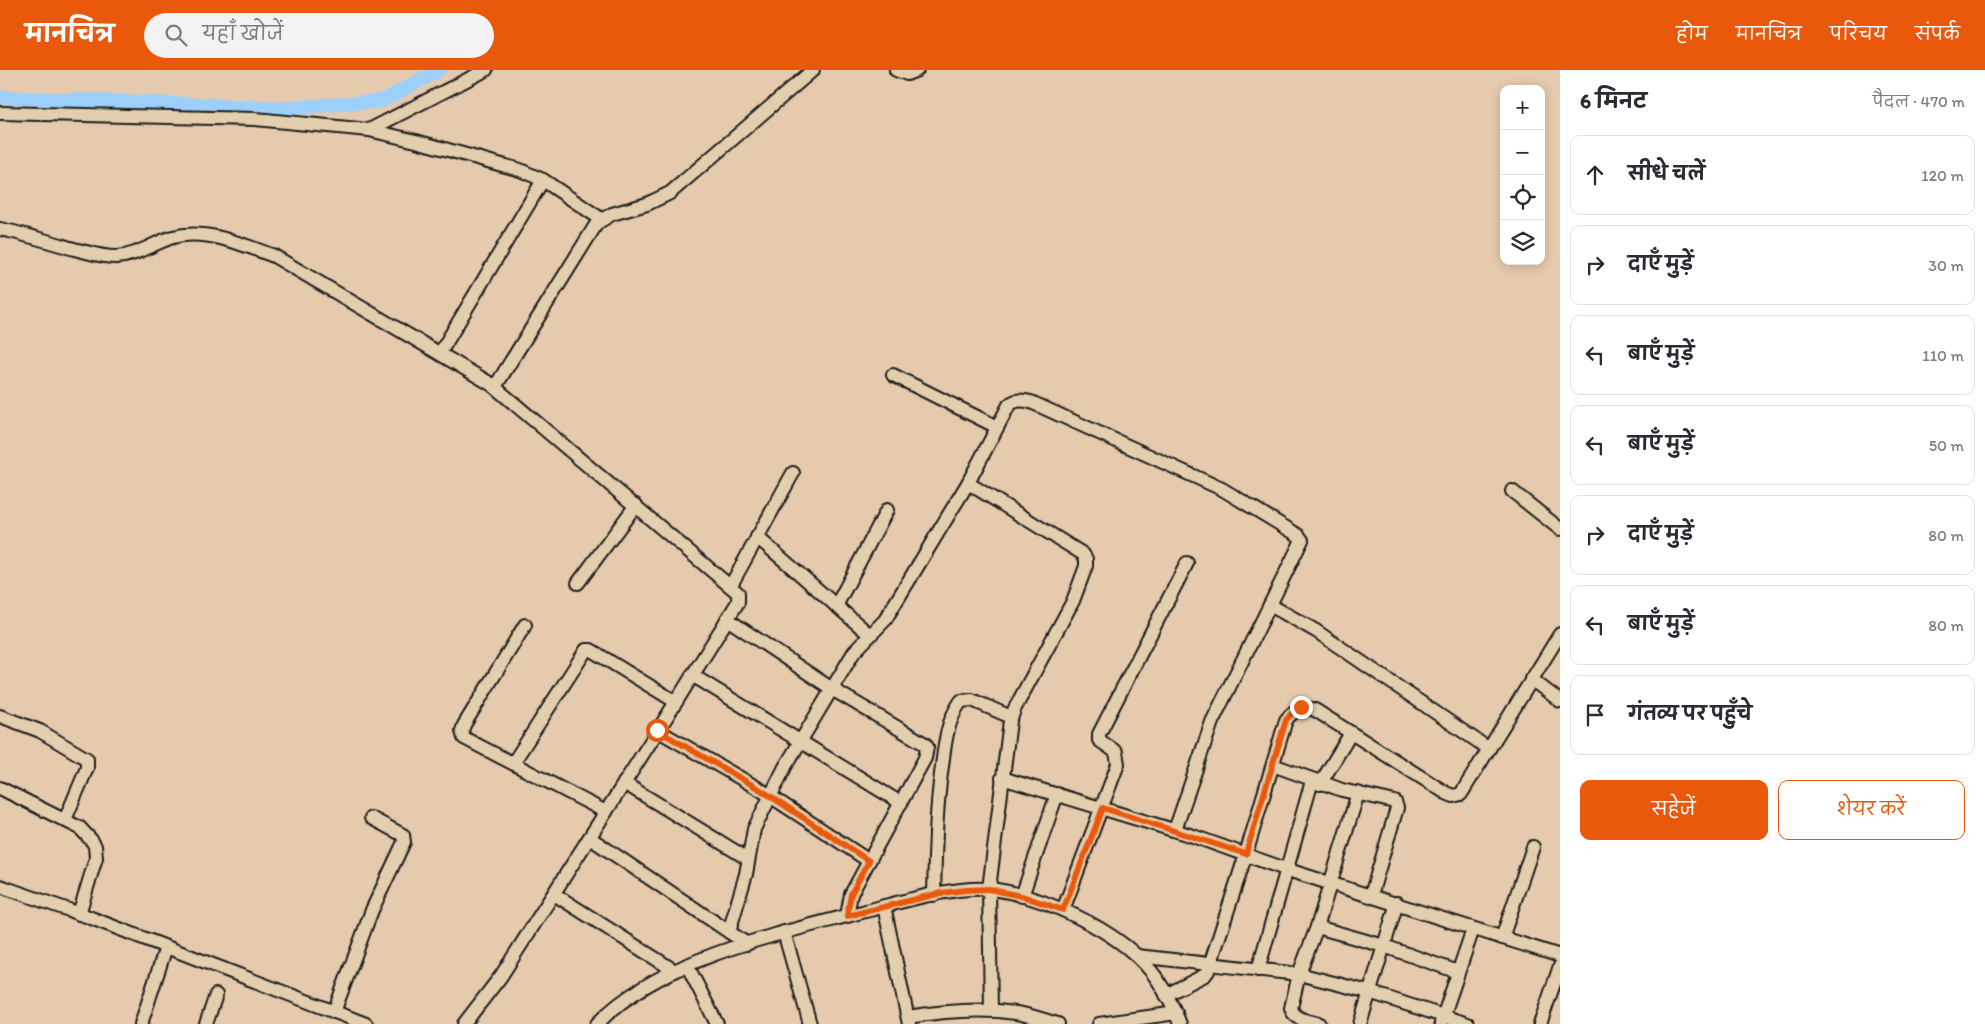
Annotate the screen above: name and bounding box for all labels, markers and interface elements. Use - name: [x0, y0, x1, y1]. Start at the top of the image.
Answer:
- search box: [144, 13, 494, 58]
- text: मानचित्र: [25, 19, 114, 48]
- icon: search: [162, 21, 190, 49]
- text: यहाँ खोजें: [202, 22, 283, 45]
- text: होम: [1676, 23, 1708, 45]
- text: मानचित्र: [1736, 23, 1802, 45]
- text: परिचय: [1830, 23, 1887, 45]
- text: संपर्क: [1915, 23, 1960, 45]
- map controls: [1500, 85, 1545, 265]
- button: +: [1500, 85, 1545, 130]
- text: 6 मिनट: [1580, 88, 1647, 113]
- text: पैदल · 470 m: [1872, 92, 1965, 111]
- button: −: [1500, 130, 1545, 175]
- icon: ahead: [1581, 161, 1609, 189]
- text: सीधे चलें: [1628, 162, 1705, 185]
- text: 120 m: [1921, 166, 1964, 185]
- button: locate: [1500, 175, 1545, 220]
- button: layers: [1500, 220, 1545, 265]
- icon: right: [1581, 251, 1609, 279]
- text: दाएँ मुड़ें: [1628, 252, 1694, 275]
- text: 30 m: [1928, 256, 1964, 275]
- icon: left: [1581, 341, 1609, 369]
- text: बाएँ मुड़ें: [1628, 342, 1694, 365]
- text: 110 m: [1922, 346, 1964, 365]
- icon: left: [1581, 431, 1609, 459]
- text: बाएँ मुड़ें: [1628, 432, 1694, 455]
- text: 50 m: [1929, 436, 1964, 455]
- icon: right: [1581, 521, 1609, 549]
- text: दाएँ मुड़ें: [1628, 522, 1694, 545]
- text: 80 m: [1928, 526, 1964, 545]
- icon: left: [1581, 611, 1609, 639]
- text: बाएँ मुड़ें: [1628, 612, 1694, 635]
- text: 80 m: [1928, 616, 1964, 635]
- route end: [1290, 696, 1313, 719]
- icon: arrive: [1581, 701, 1609, 729]
- text: गंतव्य पर पहुँचे: [1628, 702, 1752, 725]
- route start: [646, 719, 669, 742]
- button: सहेजें: [1580, 780, 1768, 840]
- button: शेयर करें: [1778, 780, 1965, 840]

